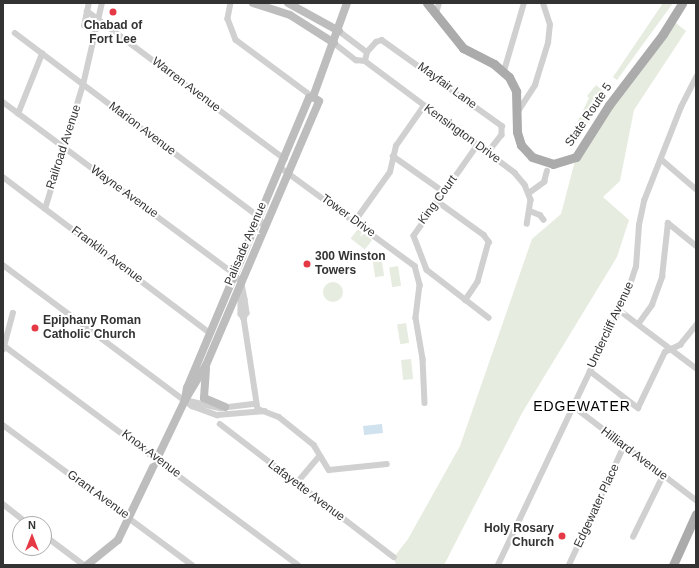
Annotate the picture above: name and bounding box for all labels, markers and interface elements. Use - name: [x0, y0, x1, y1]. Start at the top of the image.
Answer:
- marker: Chabad of Fort Lee: [108, 7, 118, 17]
- place label: Chabad of Fort Lee: [84, 19, 142, 47]
- street label: Warren Avenue: [149, 54, 223, 116]
- street label: Mayfair Lane: [415, 60, 479, 112]
- street label: State Route 5: [563, 81, 615, 149]
- street label: Marion Avenue: [106, 99, 178, 159]
- street label: Kensington Drive: [421, 101, 503, 167]
- street label: Railroad Avenue: [43, 103, 85, 191]
- street label: Wayne Avenue: [87, 162, 161, 222]
- street label: King Court: [416, 173, 460, 227]
- street label: Tower Drive: [318, 192, 378, 240]
- street label: Palisade Avenue: [222, 200, 270, 288]
- street label: Franklin Avenue: [68, 223, 146, 287]
- place label: 300 Winston Towers: [315, 250, 386, 278]
- marker: 300 Winston Towers: [302, 259, 312, 269]
- street label: Undercliff Avenue: [585, 279, 637, 371]
- place label: Epiphany Roman Catholic Church: [43, 314, 141, 342]
- marker: Epiphany Roman Catholic Church: [30, 323, 40, 333]
- district label: EDGEWATER: [533, 398, 631, 414]
- street label: Hilliard Avenue: [598, 424, 670, 484]
- street label: Knox Avenue: [118, 427, 184, 481]
- street label: Lafayette Avenue: [264, 457, 348, 525]
- street label: Edgewater Place: [571, 462, 623, 550]
- street label: Grant Avenue: [64, 467, 132, 523]
- north arrow: [12, 516, 52, 556]
- text: N: [28, 519, 36, 531]
- place label: Holy Rosary Church: [484, 522, 554, 550]
- marker: Holy Rosary Church: [557, 531, 567, 541]

